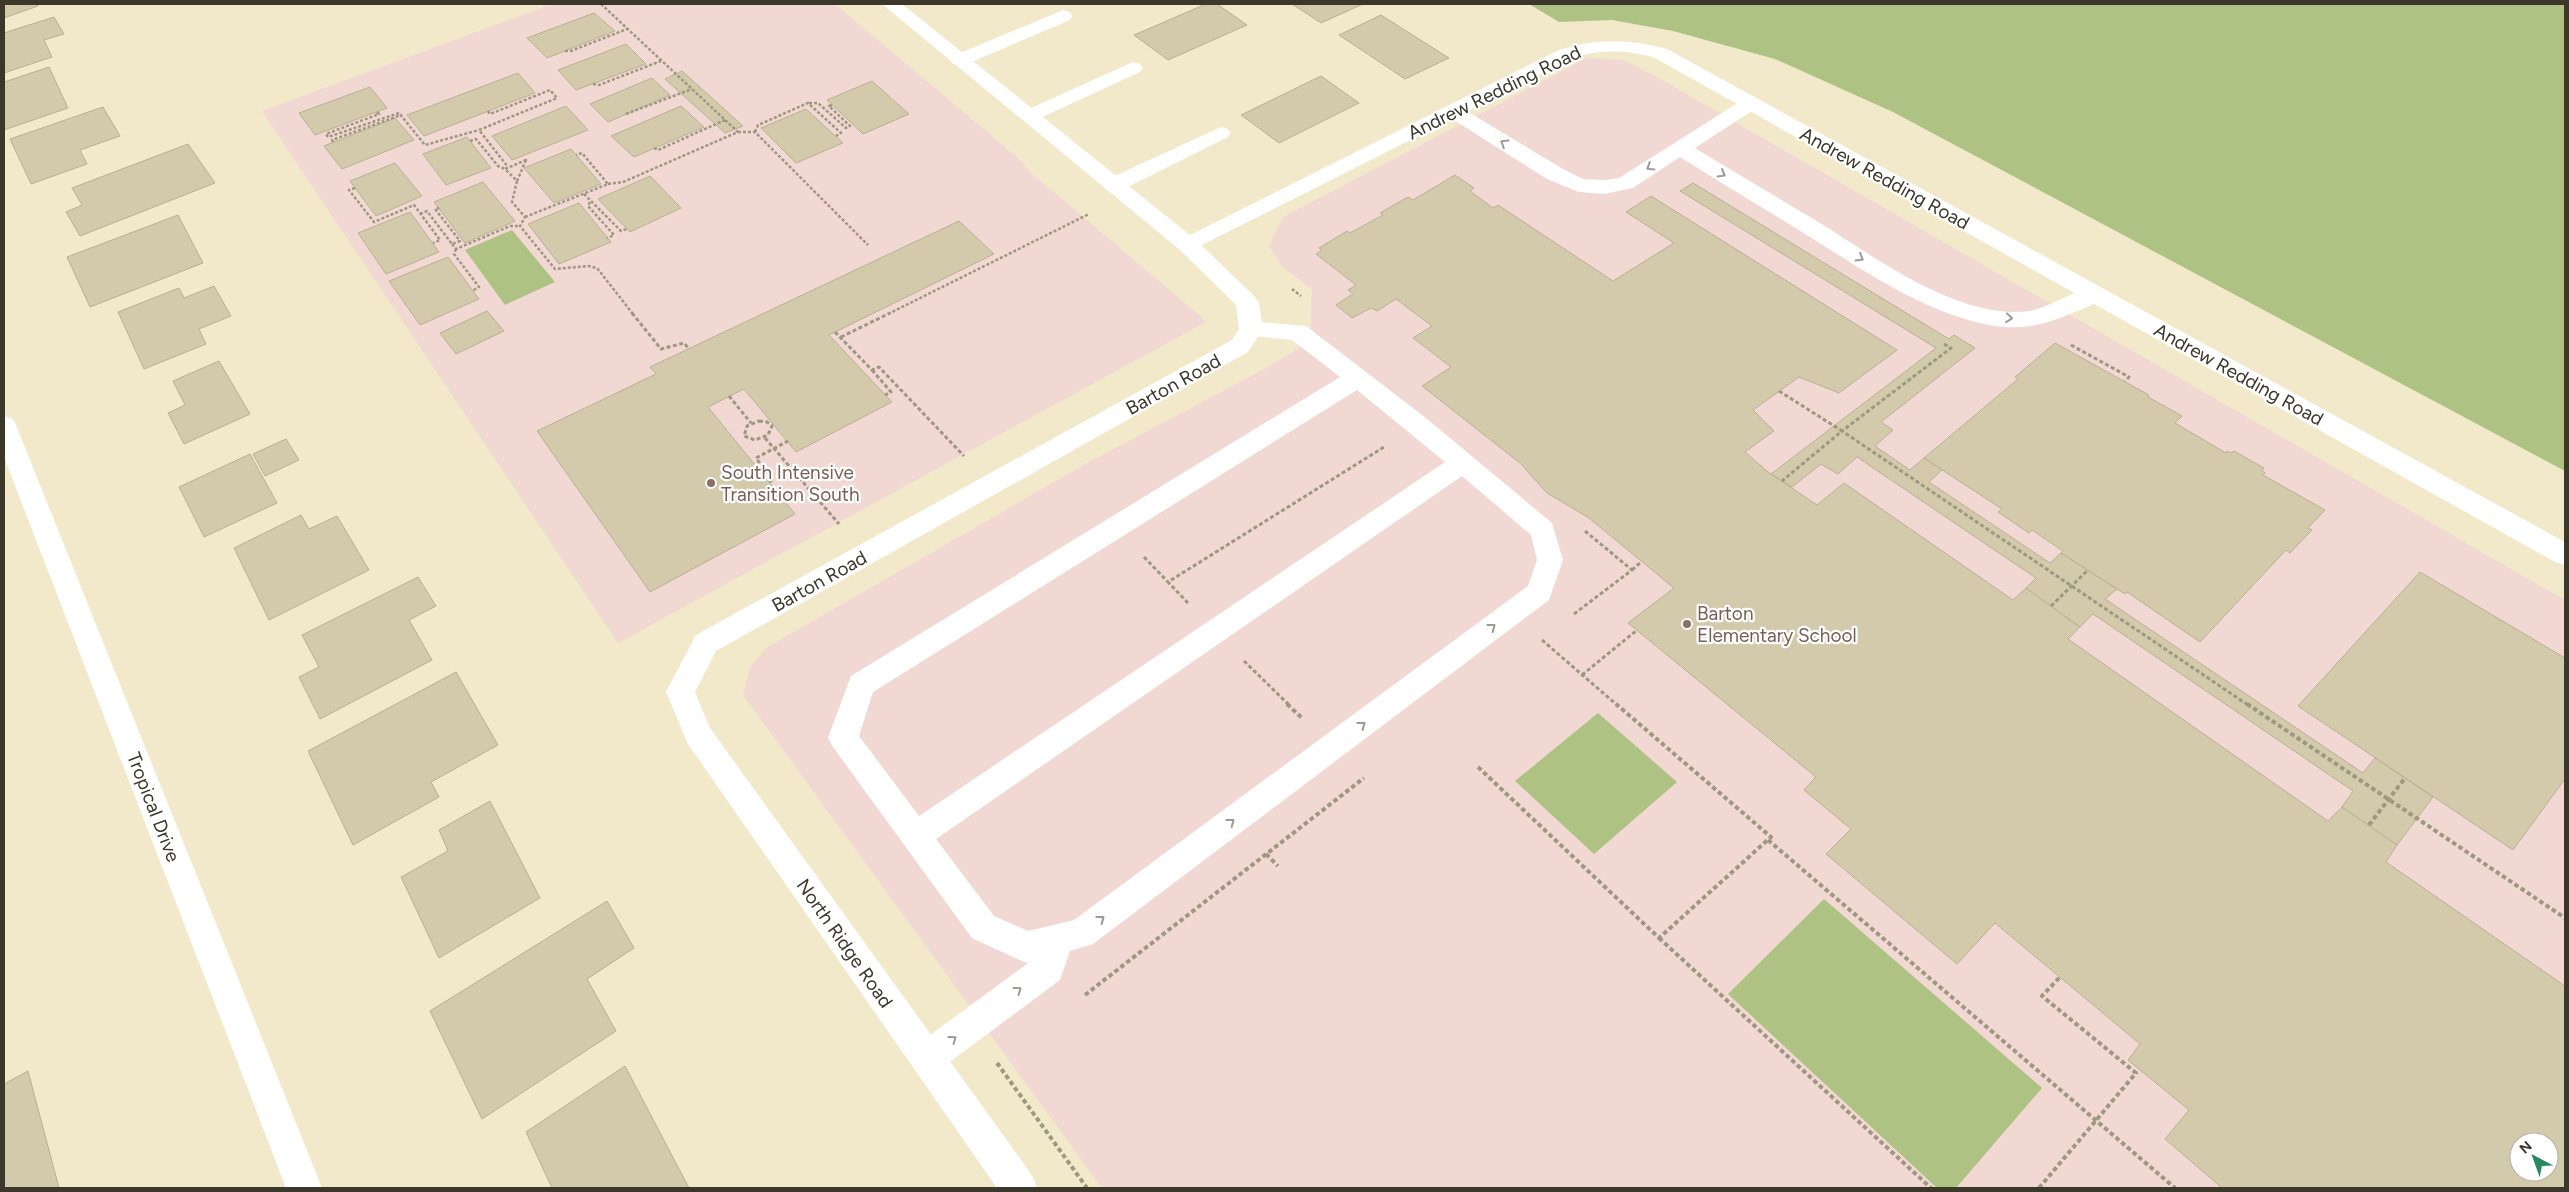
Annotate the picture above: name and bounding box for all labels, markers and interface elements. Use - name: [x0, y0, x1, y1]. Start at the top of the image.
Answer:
- street label: Andrew Redding Road: [1404, 40, 1585, 144]
- street label: Andrew Redding Road: [1796, 122, 1973, 235]
- one-way arrow: [1501, 140, 1510, 149]
- one-way arrow: [1647, 161, 1656, 170]
- one-way arrow: [1716, 167, 1725, 177]
- one-way arrow: [1855, 251, 1864, 261]
- one-way arrow: [2006, 313, 2014, 324]
- street label: Andrew Redding Road: [2150, 318, 2327, 431]
- street label: Barton Road: [1122, 349, 1225, 420]
- place label: South Intensive Transition South: [721, 461, 860, 506]
- marker: South Intensive Transition South: [705, 477, 717, 489]
- street label: Barton Road: [768, 546, 871, 617]
- place label: Barton Elementary School: [1697, 602, 1857, 647]
- marker: Barton Elementary School: [1681, 618, 1693, 630]
- one-way arrow: [1486, 624, 1496, 633]
- one-way arrow: [1356, 722, 1365, 730]
- street label: Tropical Drive: [122, 749, 185, 865]
- one-way arrow: [1225, 819, 1235, 828]
- street label: North Ridge Road: [792, 874, 898, 1012]
- one-way arrow: [1095, 916, 1105, 925]
- one-way arrow: [1012, 988, 1021, 996]
- one-way arrow: [947, 1036, 956, 1044]
- north arrow: [2509, 1132, 2559, 1182]
- text: N: [2516, 1138, 2535, 1158]

